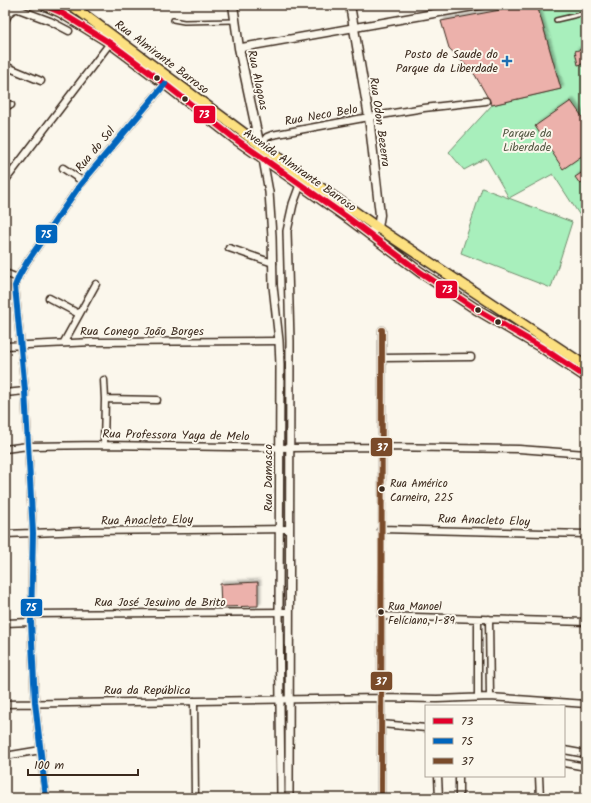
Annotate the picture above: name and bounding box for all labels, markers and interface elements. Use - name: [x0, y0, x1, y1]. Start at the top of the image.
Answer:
- street label: Rua Almirante Barroso: [110, 16, 213, 99]
- place label: Posto de Saude do Parque da Liberdade: [396, 45, 499, 78]
- street label: Rua Alagoas: [242, 48, 273, 112]
- marker: Posto de Saude do Parque da Liberdade: [501, 55, 513, 67]
- unlabelled marker: [152, 73, 162, 83]
- street label: Rua Odon Bezerra: [364, 76, 395, 169]
- unlabelled marker: [180, 94, 190, 104]
- street label: Rua Neco Belo: [283, 100, 359, 131]
- line badge: 73: [193, 105, 216, 124]
- text: 73: [198, 106, 210, 124]
- street label: Rua do Sol: [71, 122, 120, 176]
- street label: Avenida Almirante Barroso: [239, 124, 360, 217]
- park label: Parque da Liberdade: [502, 124, 552, 157]
- line badge: 75: [35, 224, 58, 244]
- text: 75: [41, 226, 53, 244]
- line badge: 73: [435, 280, 458, 299]
- text: 73: [441, 281, 453, 299]
- unlabelled marker: [473, 305, 483, 315]
- unlabelled marker: [493, 317, 503, 327]
- street label: Rua Conego João Borges: [80, 322, 204, 341]
- street label: Rua Professora Yaya de Melo: [102, 425, 250, 446]
- line badge: 37: [370, 437, 393, 457]
- text: 37: [375, 439, 388, 457]
- street label: Rua Damasco: [259, 444, 278, 512]
- place label: Rua Américo Carneiro, 225: [390, 475, 454, 507]
- marker: Rua Américo Carneiro, 225: [377, 484, 387, 494]
- street label: Rua Anacleto Eloy: [438, 509, 531, 532]
- street label: Rua Anacleto Eloy: [101, 510, 194, 531]
- street label: Rua José Jesuino de Brito: [94, 593, 226, 612]
- line badge: 75: [20, 598, 43, 617]
- place label: Rua Manoel Felíciano, 1-89: [388, 598, 456, 630]
- text: 75: [26, 599, 38, 617]
- marker: Rua Manoel Felíciano, 1-89: [376, 607, 386, 617]
- line badge: 37: [370, 671, 393, 691]
- text: 37: [374, 673, 387, 691]
- street label: Rua da República: [104, 681, 191, 700]
- legend: [425, 705, 565, 777]
- text: 73: [461, 712, 474, 731]
- text: 75: [461, 732, 475, 751]
- scale bar: [28, 751, 138, 777]
- text: 37: [461, 752, 474, 771]
- text: 100 m: [34, 756, 65, 775]

